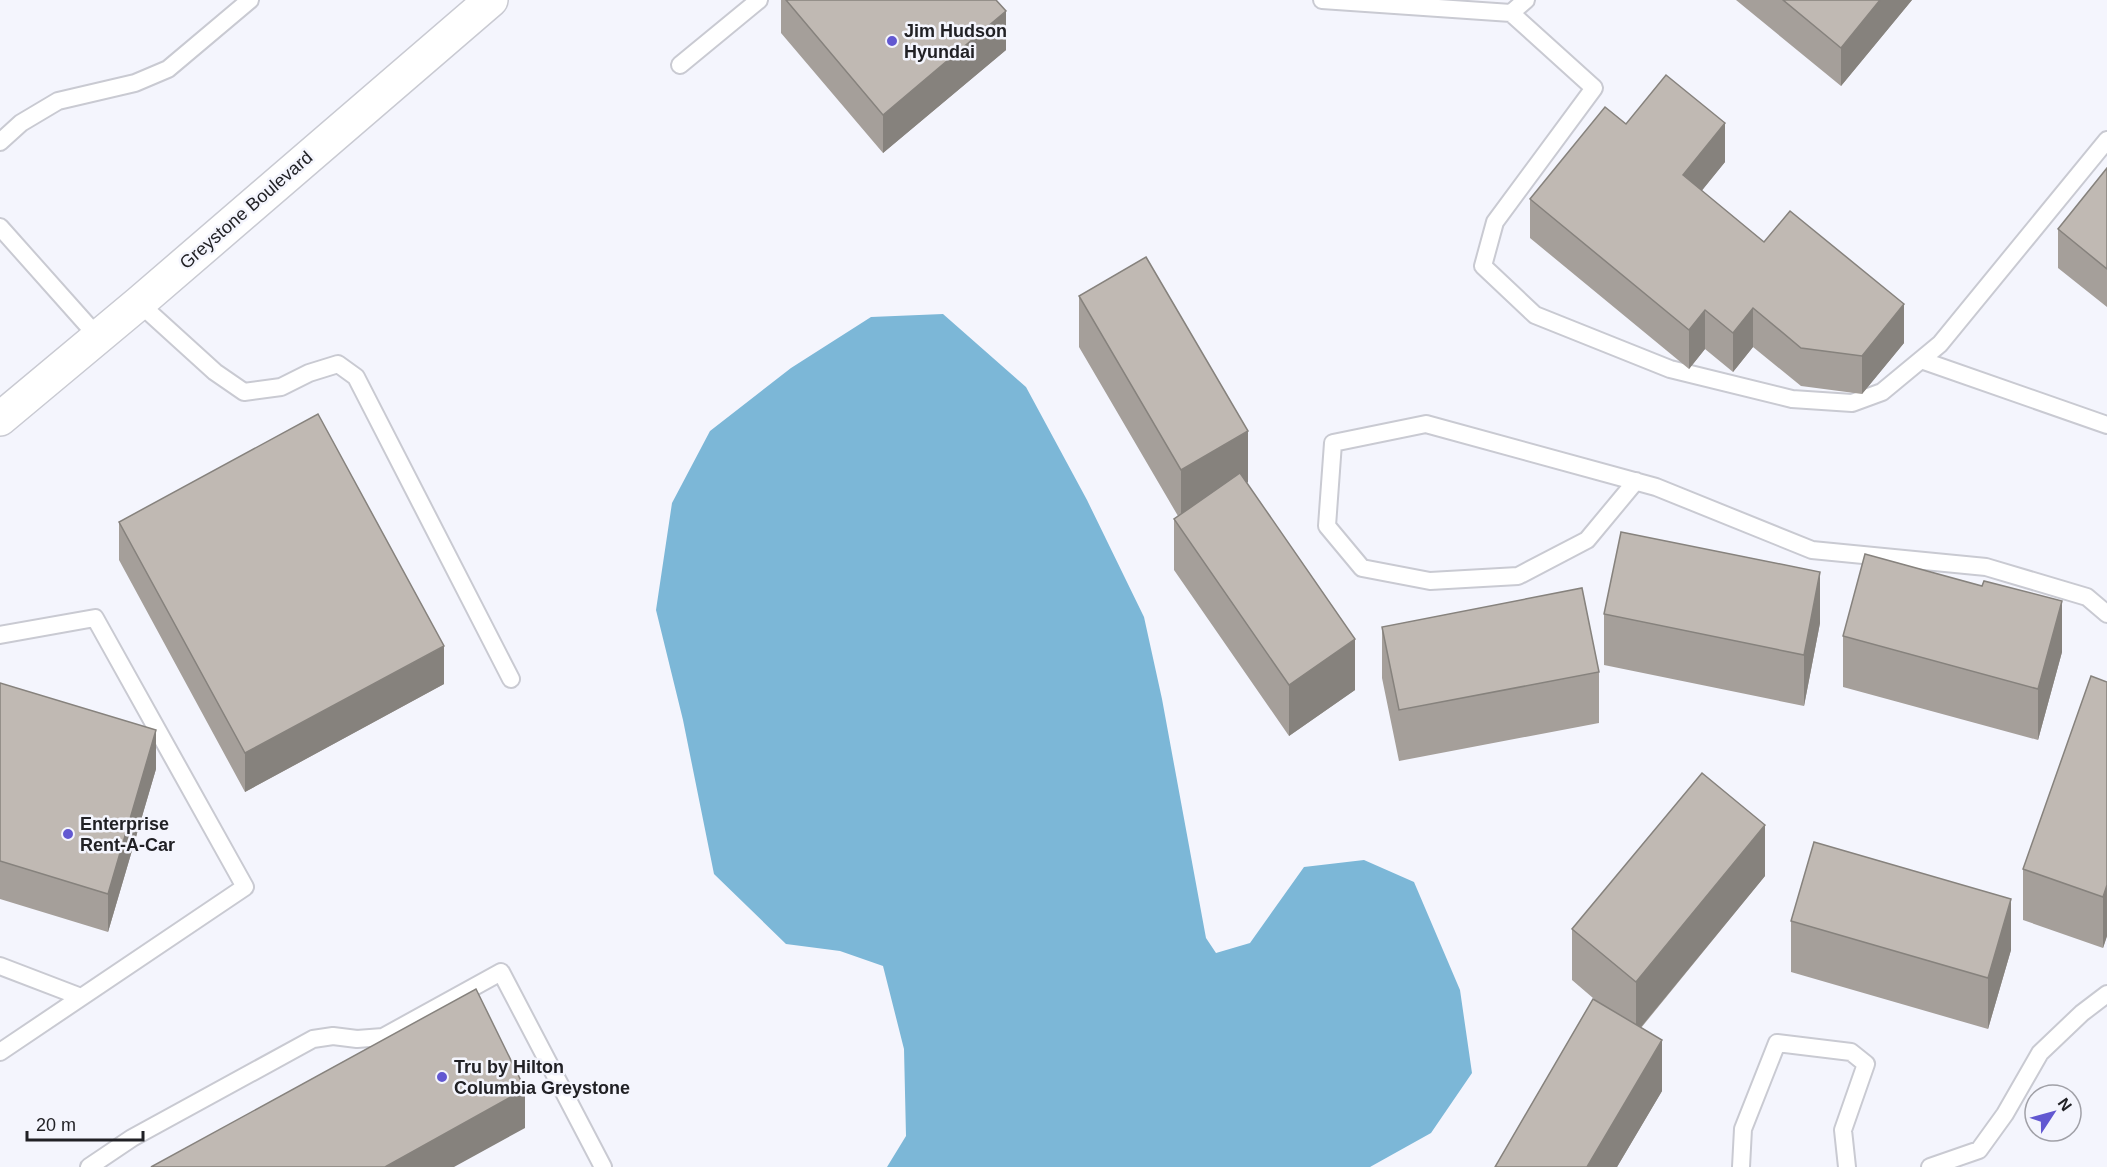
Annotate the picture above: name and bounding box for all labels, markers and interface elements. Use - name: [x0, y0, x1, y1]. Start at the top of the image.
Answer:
- place label: Jim Hudson Hyundai: [904, 21, 1007, 62]
- marker: Jim Hudson Hyundai: [885, 34, 899, 48]
- street label: Greystone Boulevard: [176, 147, 316, 273]
- place label: Enterprise Rent-A-Car: [80, 814, 175, 855]
- marker: Enterprise Rent-A-Car: [61, 827, 75, 841]
- place label: Tru by Hilton Columbia Greystone: [454, 1057, 630, 1098]
- marker: Tru by Hilton Columbia Greystone: [435, 1070, 449, 1084]
- north arrow: [2023, 1083, 2083, 1143]
- text: N: [2054, 1095, 2075, 1114]
- scale bar: [27, 1104, 142, 1142]
- text: 20 m: [36, 1115, 76, 1135]

